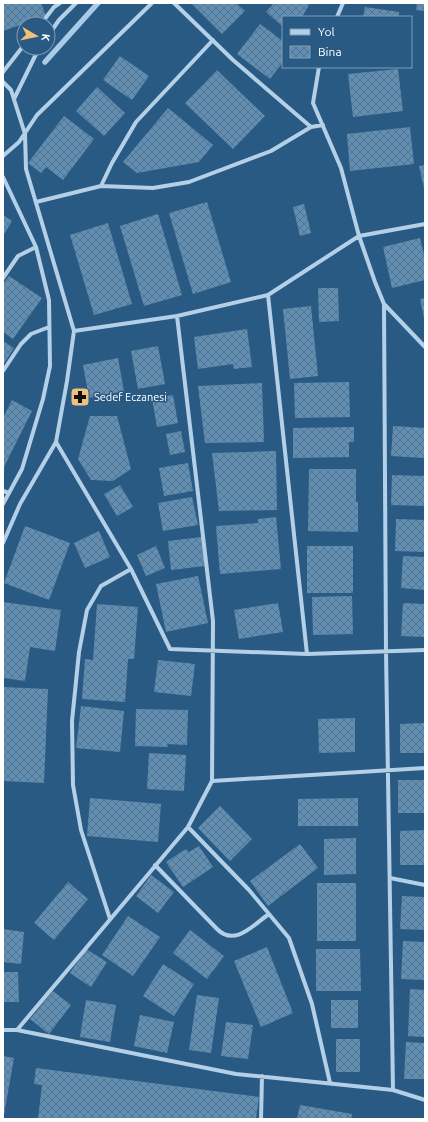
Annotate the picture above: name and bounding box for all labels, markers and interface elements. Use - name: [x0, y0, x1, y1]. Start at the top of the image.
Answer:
- north arrow: [16, 16, 56, 56]
- legend: [282, 16, 412, 68]
- text: Yol: [318, 25, 335, 38]
- text: K: [39, 33, 52, 43]
- text: Bina: [318, 45, 342, 58]
- pharmacy icon: Sedef Eczanesi: [69, 386, 91, 408]
- place label: Sedef Eczanesi: [94, 391, 167, 403]

